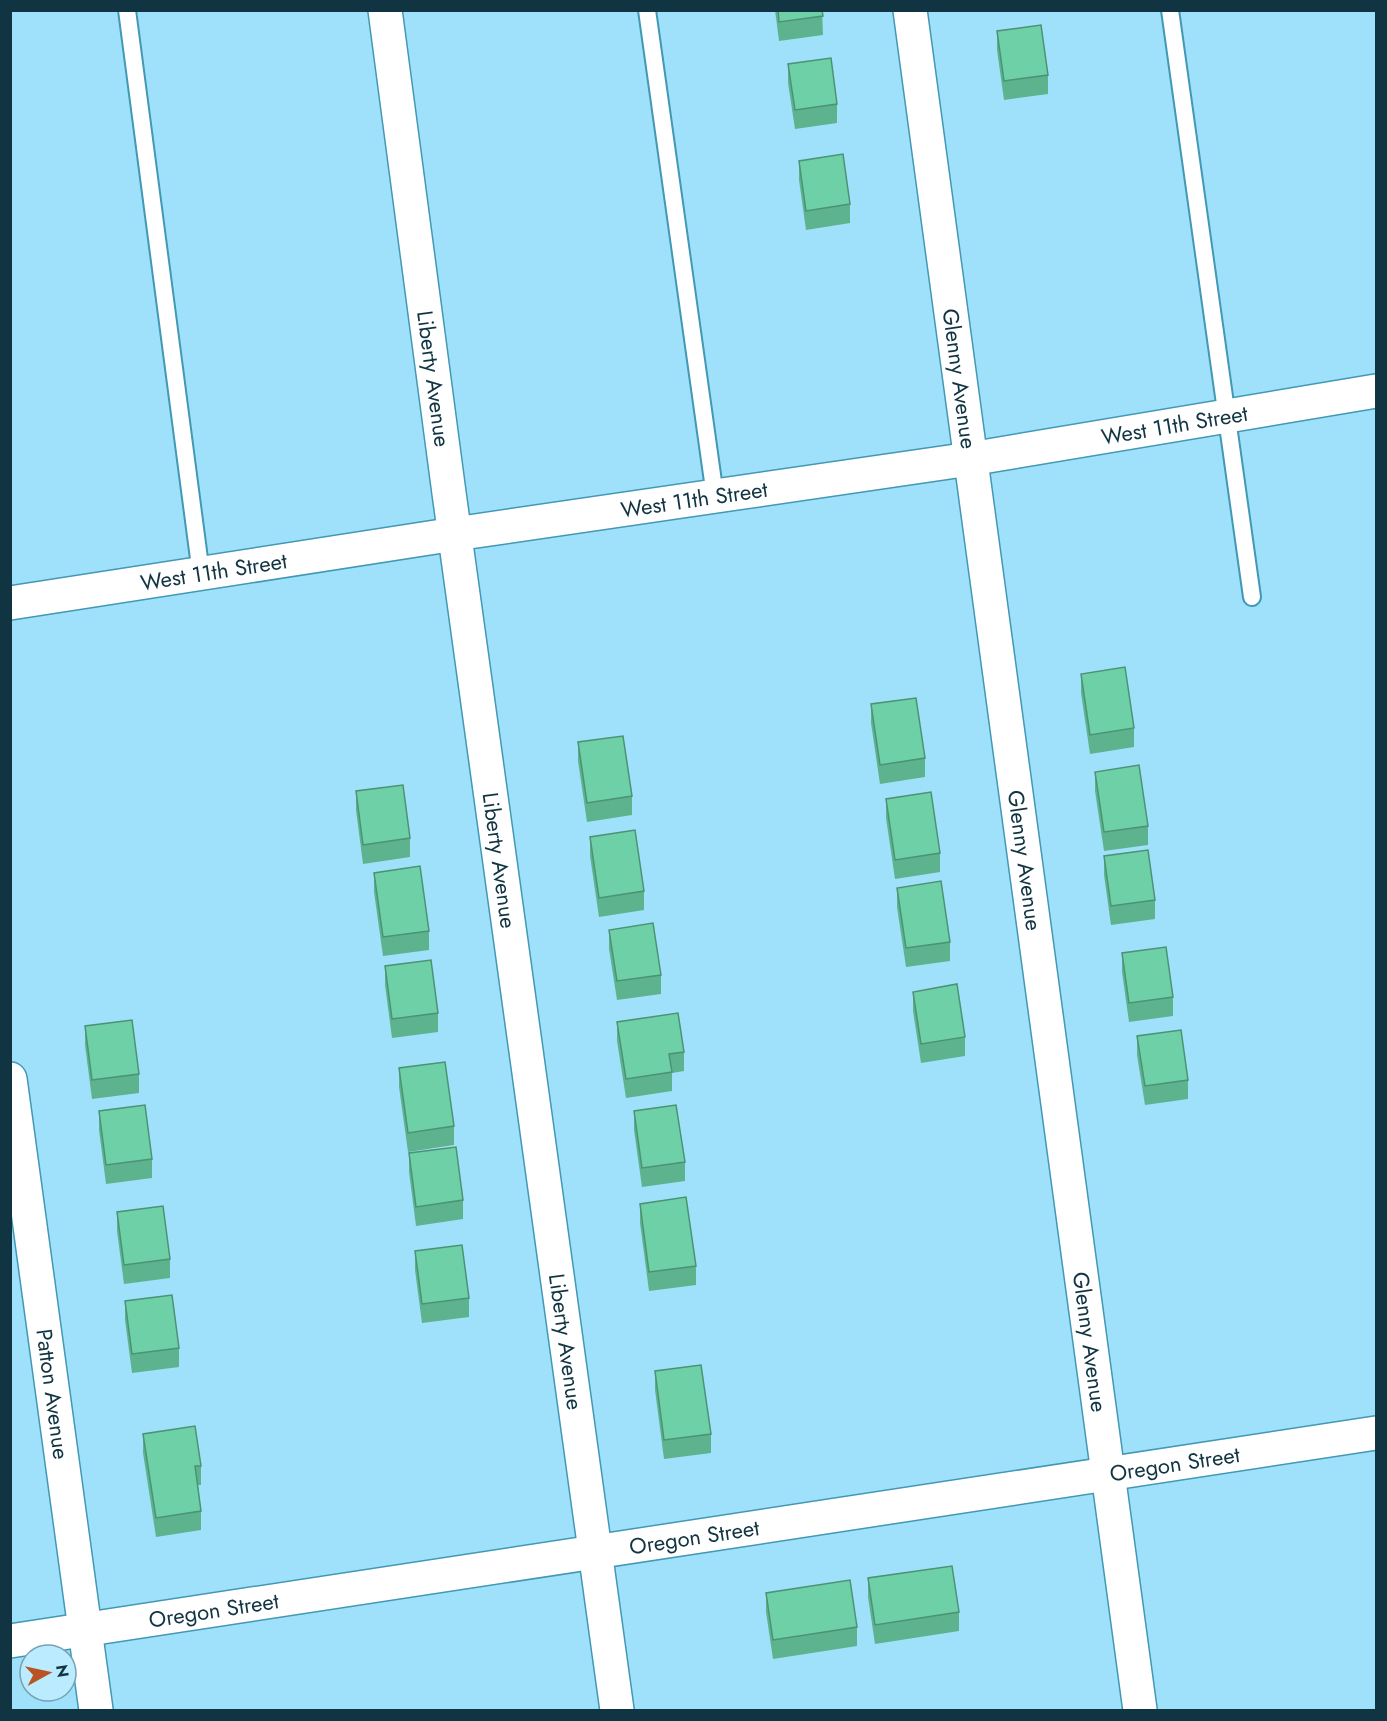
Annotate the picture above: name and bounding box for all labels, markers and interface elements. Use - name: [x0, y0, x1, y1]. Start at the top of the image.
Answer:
- street label: Glenny Avenue: [935, 306, 985, 451]
- street label: Liberty Avenue: [409, 309, 459, 449]
- street label: West 11th Street: [1099, 397, 1251, 453]
- street label: West 11th Street: [619, 473, 770, 526]
- street label: West 11th Street: [138, 544, 290, 599]
- street label: Glenny Avenue: [1000, 788, 1050, 932]
- street label: Liberty Avenue: [474, 790, 525, 930]
- street label: Glenny Avenue: [1065, 1270, 1116, 1414]
- street label: Liberty Avenue: [541, 1272, 591, 1412]
- street label: Patton Avenue: [28, 1327, 78, 1461]
- street label: Oregon Street: [1107, 1438, 1243, 1489]
- street label: Oregon Street: [627, 1511, 762, 1563]
- street label: Oregon Street: [146, 1584, 282, 1636]
- north arrow: [18, 1643, 78, 1703]
- text: N: [50, 1663, 75, 1679]

